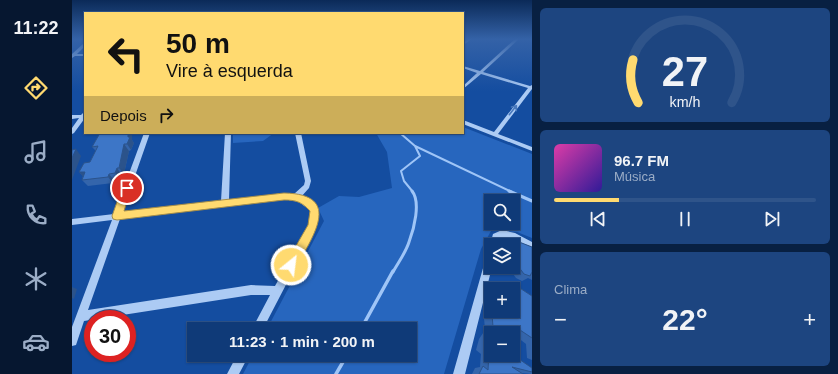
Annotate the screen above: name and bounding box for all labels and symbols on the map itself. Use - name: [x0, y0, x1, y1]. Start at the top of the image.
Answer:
- one-way arrow: [509, 105, 518, 116]
- pin: [110, 171, 144, 205]
- position arrow: [270, 244, 312, 286]
- speed limit sign: 30: [84, 310, 136, 362]

